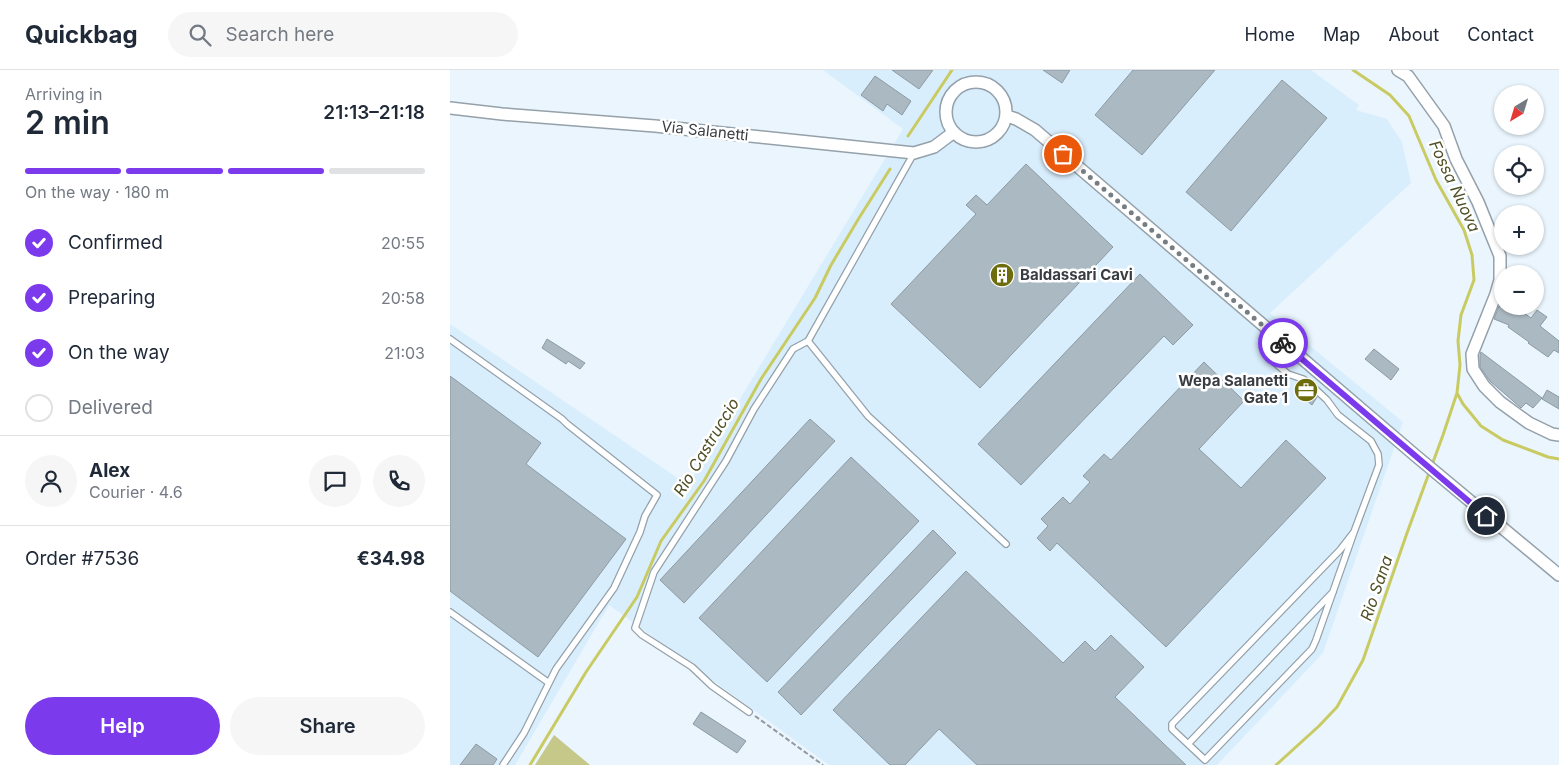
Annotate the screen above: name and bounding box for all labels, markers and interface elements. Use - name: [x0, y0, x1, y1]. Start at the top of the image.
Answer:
- search box: [168, 12, 518, 57]
- text: Quickbag: [25, 20, 138, 49]
- icon: search: [186, 21, 214, 49]
- text: Search here: [226, 23, 334, 46]
- text: Home: [1245, 24, 1295, 45]
- text: Map: [1323, 24, 1360, 45]
- text: About: [1388, 24, 1439, 45]
- text: Contact: [1467, 24, 1534, 45]
- text: Arriving in: [25, 84, 102, 104]
- north arrow: [1494, 85, 1544, 135]
- map controls: [1494, 85, 1544, 315]
- text: 21:13–21:18: [323, 101, 425, 124]
- text: 2 min: [25, 103, 110, 142]
- street label: Via Salanetti: [661, 116, 750, 145]
- pin: [1042, 133, 1084, 175]
- water label: Fossa Nuova: [1425, 137, 1485, 235]
- icon: bag: [1049, 140, 1077, 168]
- button: locate: [1494, 145, 1544, 195]
- text: On the way · 180 m: [25, 182, 169, 202]
- button: +: [1494, 205, 1544, 255]
- icon: check: [25, 229, 53, 257]
- text: Confirmed: [68, 231, 163, 254]
- text: 20:55: [381, 233, 425, 253]
- building icon: Baldassari Cavi: [989, 262, 1015, 288]
- place label: Baldassari Cavi: [1020, 265, 1133, 284]
- button: −: [1494, 265, 1544, 315]
- icon: check: [25, 284, 53, 312]
- text: Preparing: [68, 286, 155, 309]
- text: 20:58: [381, 288, 425, 308]
- courier: [1258, 318, 1308, 368]
- icon: bike: [1269, 329, 1297, 357]
- icon: check: [25, 339, 53, 367]
- text: On the way: [68, 341, 170, 364]
- text: 21:03: [384, 343, 425, 363]
- place label: Wepa Salanetti Gate 1: [1178, 371, 1288, 407]
- office icon: Wepa Salanetti Gate 1: [1293, 377, 1319, 403]
- water label: Rio Castruccio: [669, 394, 743, 500]
- text: Delivered: [68, 396, 153, 419]
- button: person: [25, 455, 77, 507]
- button: chat: [309, 455, 361, 507]
- button: phone: [373, 455, 425, 507]
- text: Alex: [89, 459, 130, 482]
- text: Courier · 4.6: [89, 482, 183, 502]
- pin: [1465, 495, 1507, 537]
- icon: home: [1472, 502, 1500, 530]
- text: Order #7536: [25, 547, 139, 570]
- text: €34.98: [357, 547, 425, 570]
- water label: Rio Sana: [1356, 553, 1397, 623]
- button: Help: [25, 697, 220, 755]
- button: Share: [230, 697, 425, 755]

